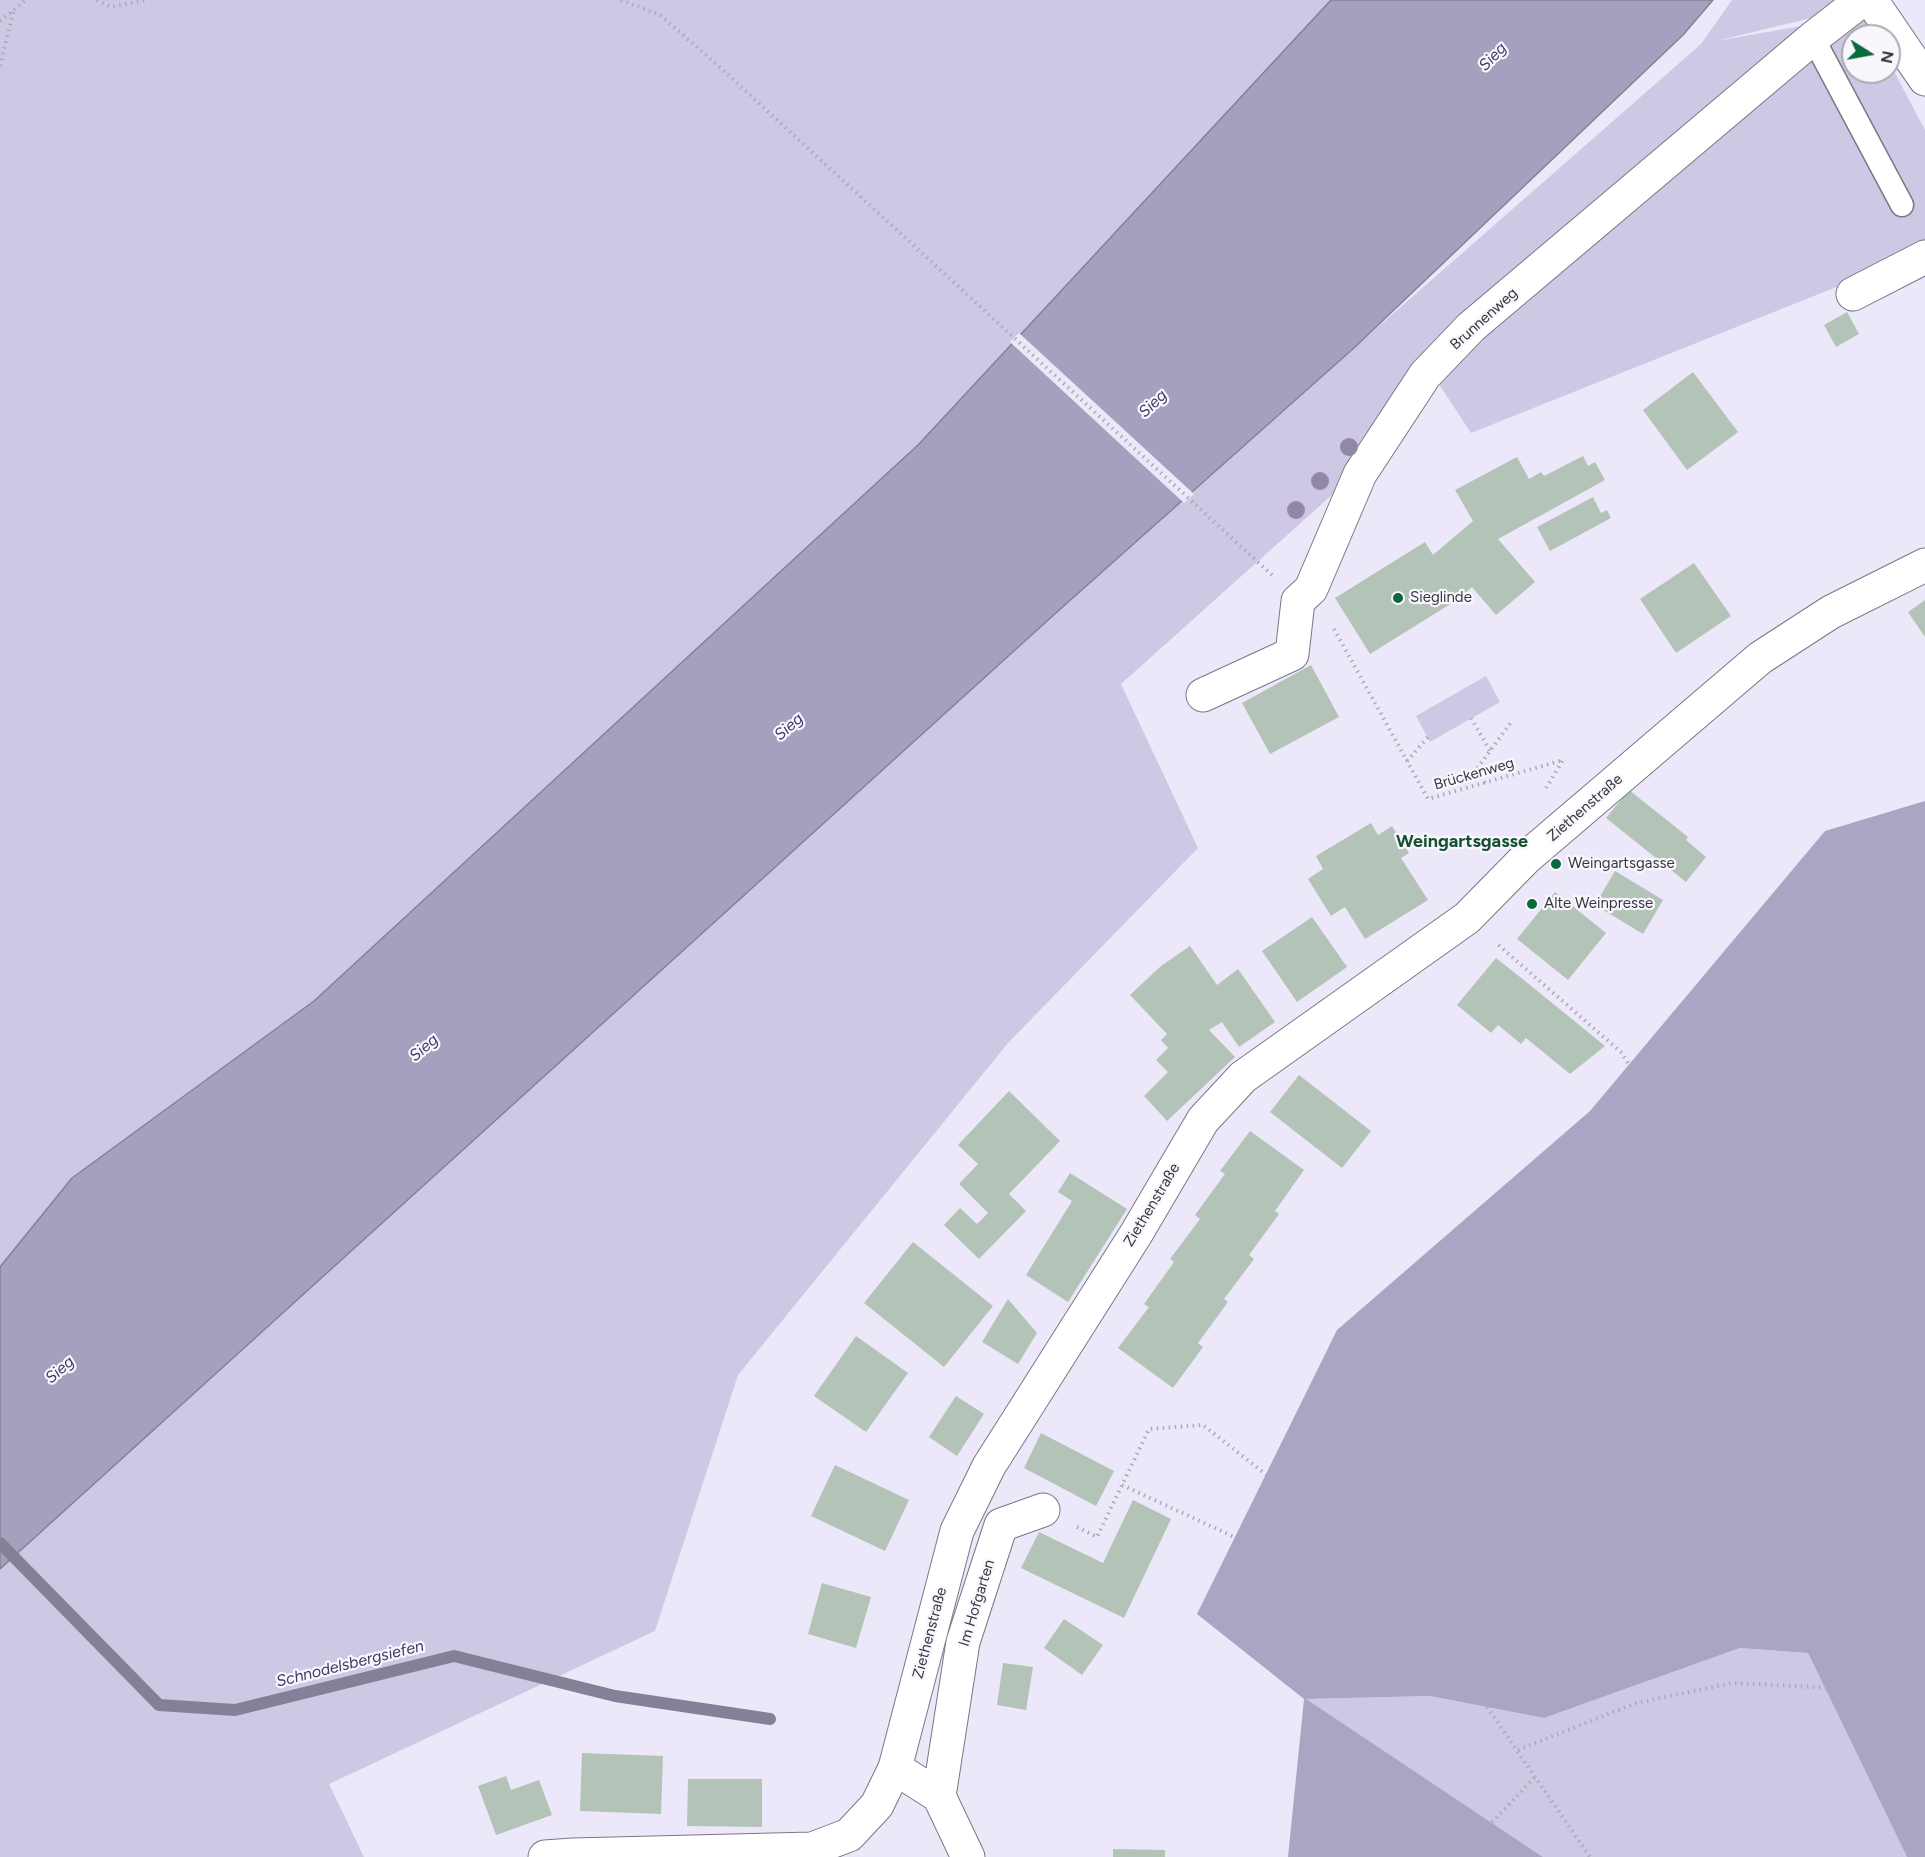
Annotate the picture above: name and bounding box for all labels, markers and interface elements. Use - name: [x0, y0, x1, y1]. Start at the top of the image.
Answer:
- north arrow: [1841, 24, 1901, 84]
- water label: Sieg: [1475, 39, 1511, 75]
- text: N: [1877, 49, 1898, 65]
- street label: Brunnenweg: [1447, 284, 1521, 354]
- water label: Sieg: [1135, 386, 1171, 422]
- place label: Sieglinde: [1410, 589, 1472, 607]
- marker: Sieglinde: [1391, 591, 1405, 605]
- water label: Sieg: [771, 709, 807, 745]
- street label: Brückenweg: [1432, 754, 1516, 794]
- street label: Ziethenstraße: [1544, 770, 1626, 846]
- district label: Weingartsgasse: [1396, 831, 1528, 853]
- place label: Weingartsgasse: [1568, 855, 1675, 873]
- marker: Weingartsgasse: [1549, 857, 1563, 871]
- place label: Alte Weinpresse: [1544, 895, 1653, 913]
- marker: Alte Weinpresse: [1525, 897, 1539, 911]
- water label: Sieg: [406, 1030, 442, 1066]
- street label: Ziethenstraße: [1120, 1160, 1184, 1250]
- water label: Sieg: [42, 1352, 78, 1388]
- street label: Im Hofgarten: [955, 1557, 999, 1649]
- street label: Ziethenstraße: [909, 1585, 951, 1681]
- water label: Schnodelsbergsiefen: [274, 1636, 426, 1692]

